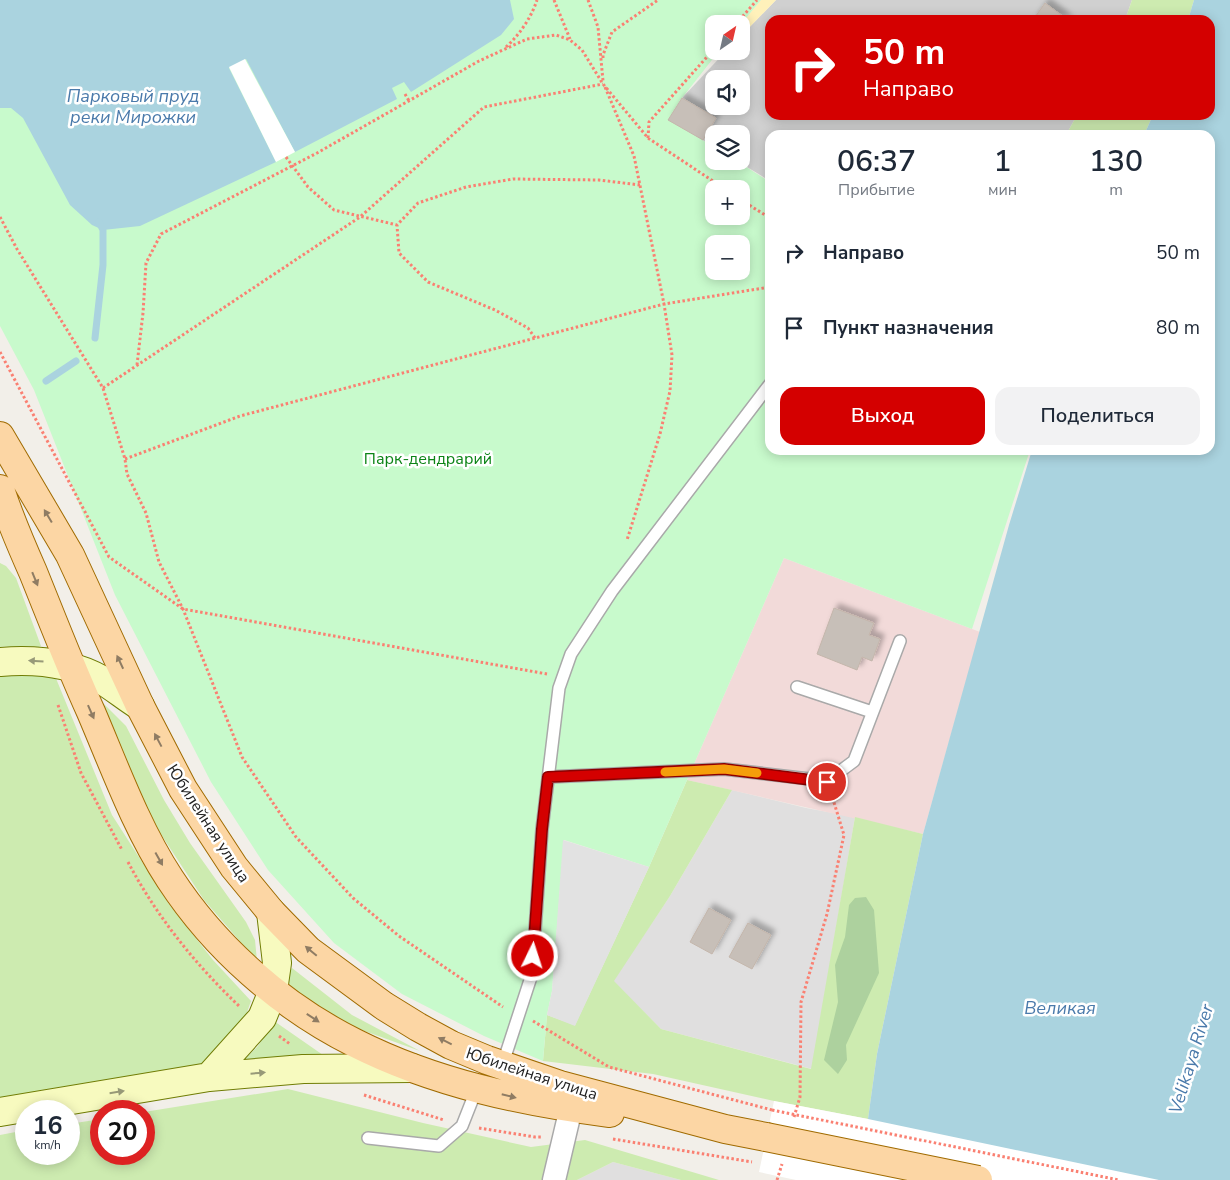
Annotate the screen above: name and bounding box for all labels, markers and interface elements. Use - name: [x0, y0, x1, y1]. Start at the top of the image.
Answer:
- north arrow: [705, 15, 750, 60]
- map controls: [705, 15, 750, 280]
- text: 50 m: [863, 29, 945, 76]
- icon: right: [780, 35, 845, 100]
- button: sound: [705, 70, 750, 115]
- text: Направо: [863, 74, 954, 104]
- water label: Парковый пруд реки Мирожки: [67, 84, 199, 129]
- button: layers: [705, 125, 750, 170]
- text: 06:37: [837, 141, 916, 182]
- text: 1: [994, 141, 1012, 182]
- text: 130: [1089, 141, 1143, 182]
- text: Прибытие: [838, 179, 915, 201]
- text: мин: [988, 179, 1017, 201]
- text: m: [1109, 179, 1123, 201]
- button: +: [705, 180, 750, 225]
- button: −: [705, 235, 750, 280]
- icon: right: [780, 239, 808, 267]
- text: Направо: [823, 240, 904, 266]
- text: 50 m: [1156, 240, 1200, 266]
- icon: arrive: [780, 314, 808, 342]
- text: Пункт назначения: [823, 315, 994, 341]
- text: 80 m: [1156, 315, 1200, 341]
- button: Выход: [780, 387, 985, 445]
- button: Поделиться: [995, 387, 1200, 445]
- park label: Парк-дендрарий: [364, 448, 492, 470]
- one-way arrow: [43, 510, 52, 523]
- one-way arrow: [32, 572, 40, 586]
- one-way arrow: [115, 655, 123, 669]
- one-way arrow: [28, 657, 44, 665]
- one-way arrow: [87, 705, 95, 719]
- one-way arrow: [154, 733, 162, 748]
- street label: Юбилейная улица: [162, 760, 255, 887]
- pin: [806, 761, 848, 803]
- icon: arrive: [813, 768, 841, 796]
- one-way arrow: [155, 852, 163, 867]
- position arrow: [506, 929, 558, 981]
- one-way arrow: [305, 945, 317, 957]
- water label: Великая: [1024, 996, 1096, 1020]
- water label: Velikaya River: [1163, 1001, 1219, 1117]
- one-way arrow: [306, 1014, 320, 1023]
- one-way arrow: [438, 1037, 452, 1045]
- street label: Юбилейная улица: [463, 1042, 600, 1106]
- one-way arrow: [250, 1069, 266, 1077]
- one-way arrow: [110, 1088, 126, 1096]
- one-way arrow: [502, 1092, 517, 1100]
- speed limit sign: 20: [90, 1100, 155, 1165]
- text: 16: [32, 1109, 63, 1143]
- text: km/h: [34, 1137, 61, 1153]

